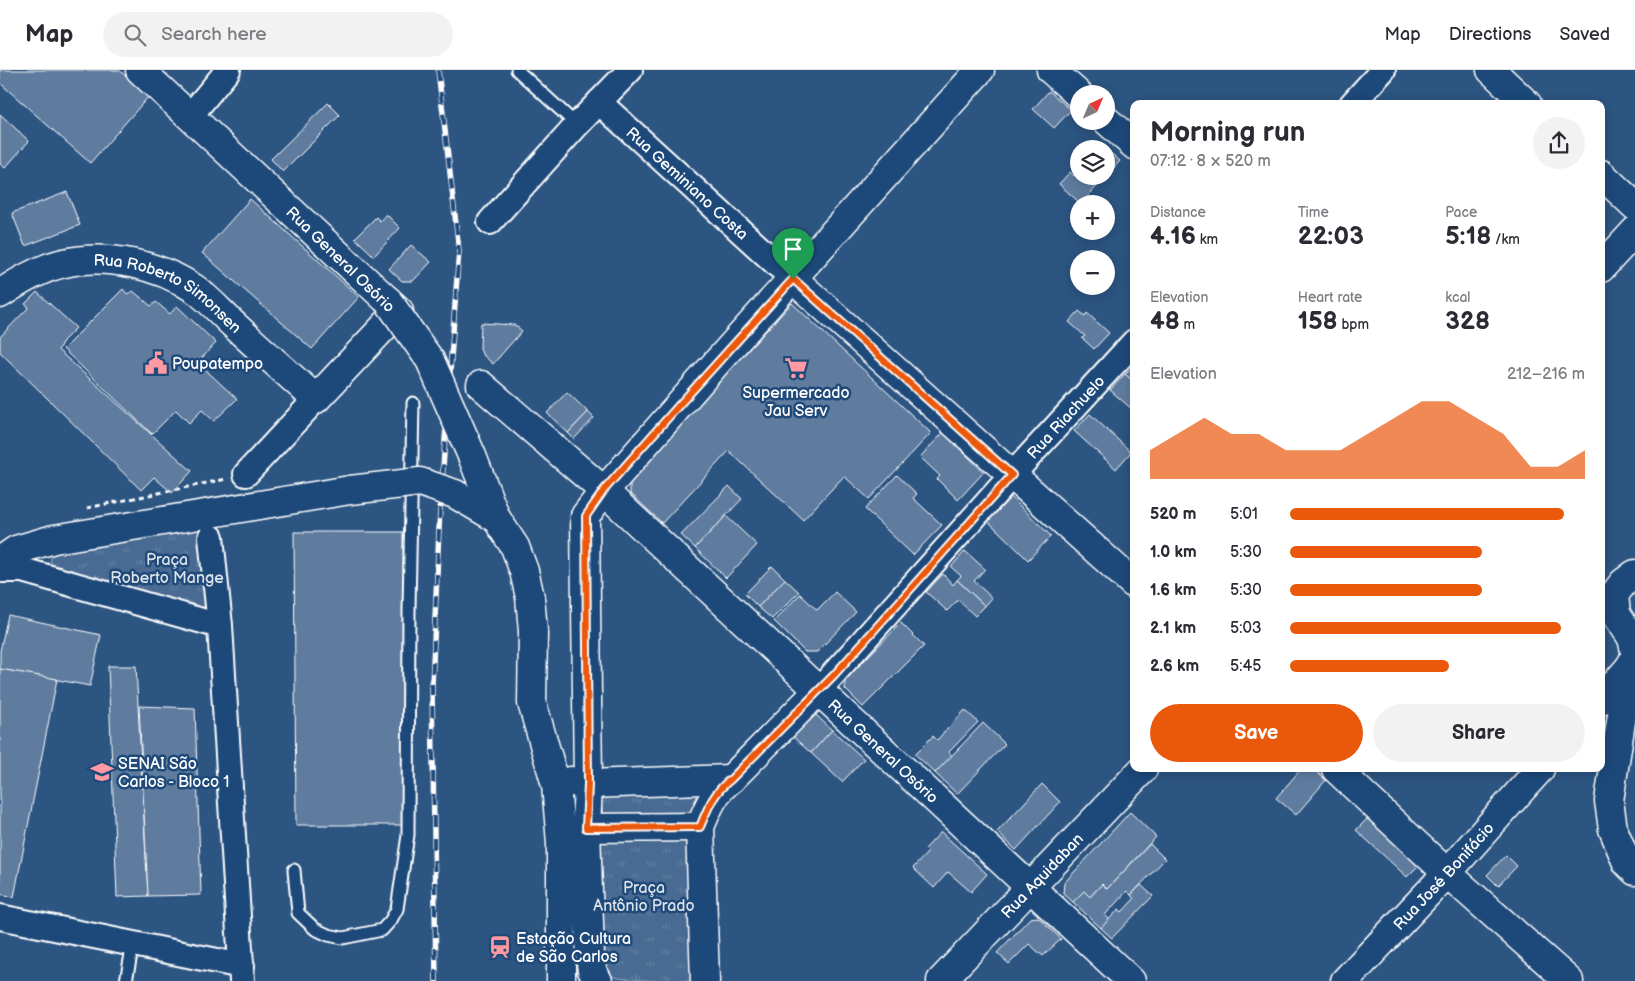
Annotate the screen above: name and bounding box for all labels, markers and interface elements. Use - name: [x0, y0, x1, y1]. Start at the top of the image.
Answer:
- search box: [103, 12, 453, 57]
- text: Map: [25, 20, 73, 49]
- icon: search: [121, 21, 149, 49]
- text: Search here: [161, 23, 267, 46]
- text: Map: [1385, 24, 1421, 45]
- text: Directions: [1449, 24, 1531, 45]
- text: Saved: [1559, 24, 1610, 45]
- north arrow: [1070, 85, 1115, 130]
- map controls: [1070, 85, 1115, 295]
- text: Morning run: [1150, 116, 1305, 149]
- button: share: [1533, 117, 1585, 169]
- street label: Rua Geminiano Costa: [622, 124, 752, 244]
- button: layers: [1070, 140, 1115, 185]
- text: 07:12 · 8 × 520 m: [1150, 152, 1271, 171]
- button: +: [1070, 195, 1115, 240]
- street label: Rua General Osório: [282, 203, 398, 317]
- text: Distance: [1150, 204, 1206, 221]
- text: Time: [1298, 204, 1329, 221]
- text: Pace: [1445, 204, 1477, 221]
- text: 4.16: [1150, 221, 1196, 252]
- text: 22:03: [1298, 221, 1364, 252]
- text: 5:18: [1445, 221, 1491, 252]
- pin: [772, 228, 814, 279]
- text: km: [1196, 231, 1218, 248]
- text: /km: [1491, 231, 1520, 248]
- icon: arrive: [779, 235, 807, 263]
- button: −: [1070, 250, 1115, 295]
- street label: Rua Roberto Simonsen: [93, 251, 245, 338]
- text: Elevation: [1150, 289, 1208, 306]
- text: Heart rate: [1298, 289, 1362, 306]
- text: kcal: [1445, 289, 1470, 306]
- text: 48: [1150, 306, 1180, 337]
- text: 158: [1298, 306, 1338, 337]
- text: 328: [1445, 306, 1490, 337]
- text: m: [1180, 316, 1195, 333]
- text: bpm: [1338, 316, 1369, 333]
- public building icon: Poupatempo: [143, 350, 169, 376]
- place label: Poupatempo: [172, 355, 263, 374]
- supermarket icon: Supermercado Jau Serv: [783, 355, 809, 381]
- text: Elevation: [1150, 365, 1217, 384]
- text: 212–216 m: [1507, 365, 1585, 384]
- street label: Rua Riachuelo: [1024, 372, 1109, 463]
- place label: Supermercado Jau Serv: [742, 384, 850, 421]
- text: 520 m: [1150, 505, 1196, 524]
- text: 5:01: [1230, 505, 1258, 524]
- text: 1.0 km: [1150, 543, 1197, 562]
- text: 5:30: [1230, 543, 1262, 562]
- park label: Praça Roberto Mange: [110, 551, 224, 588]
- text: 1.6 km: [1150, 581, 1196, 600]
- text: 5:30: [1230, 581, 1262, 600]
- text: 2.1 km: [1150, 619, 1196, 638]
- text: 5:03: [1230, 619, 1262, 638]
- text: 2.6 km: [1150, 657, 1199, 676]
- text: 5:45: [1230, 657, 1261, 676]
- street label: Rua General Osório: [823, 696, 942, 808]
- button: Save: [1150, 704, 1363, 762]
- button: Share: [1373, 704, 1585, 762]
- place label: SENAI São Carlos - Bloco 1: [118, 755, 230, 792]
- school or university icon: SENAI São Carlos - Bloco 1: [89, 759, 115, 785]
- street label: Rua José Bonifácio: [1390, 819, 1499, 935]
- street label: Rua Aquidaban: [998, 830, 1088, 923]
- park label: Praça Antônio Prado: [593, 879, 695, 916]
- place label: Estação Cultura de São Carlos: [516, 930, 631, 967]
- station icon: Estação Cultura de São Carlos: [487, 934, 513, 960]

